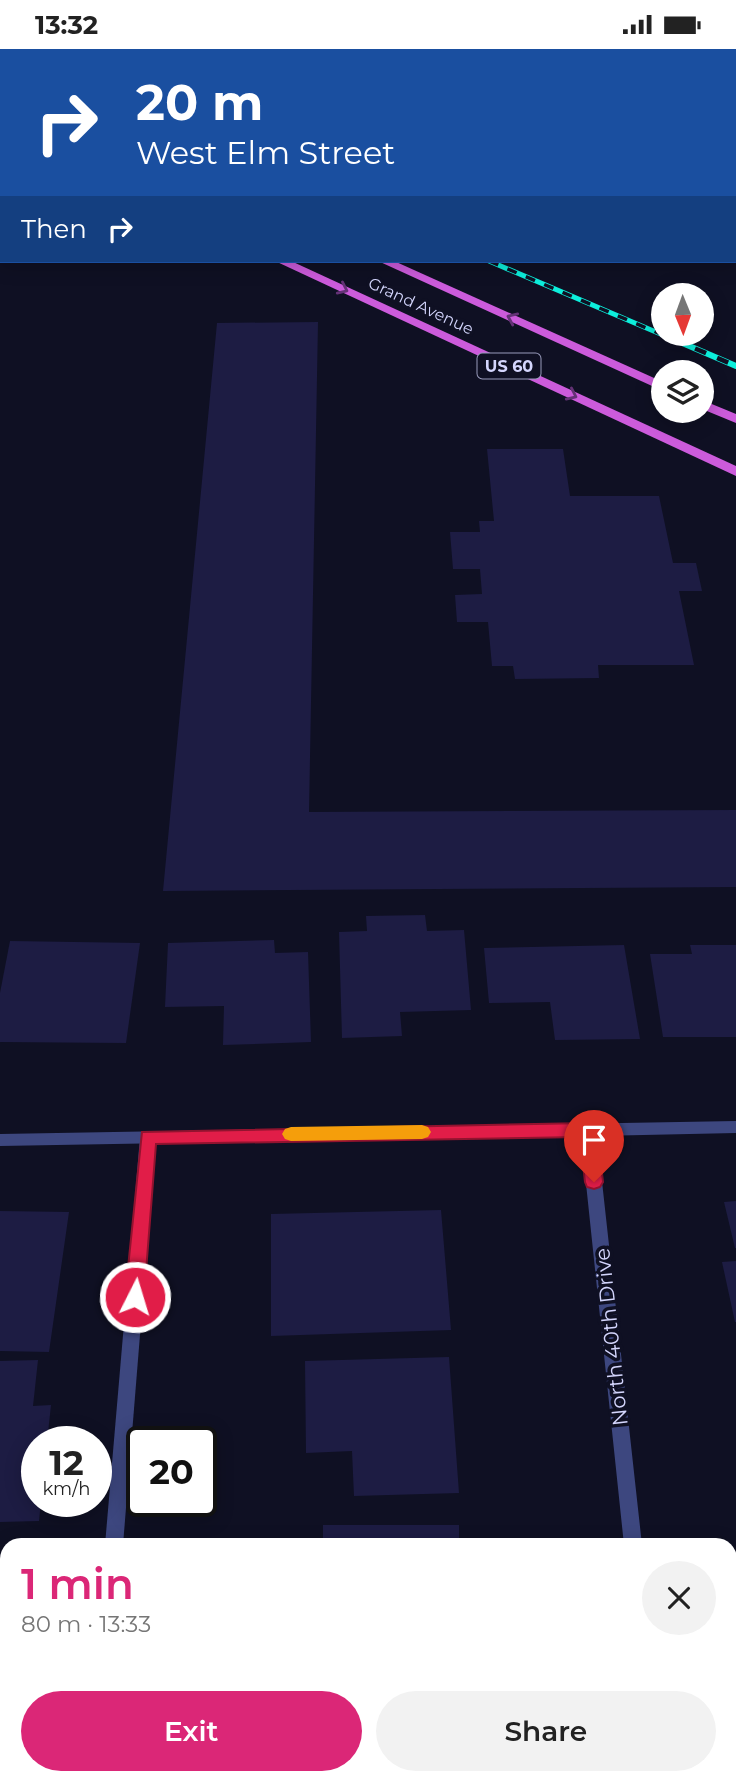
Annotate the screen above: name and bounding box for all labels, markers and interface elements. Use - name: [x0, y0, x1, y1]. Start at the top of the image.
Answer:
- text: 13:32: [35, 9, 98, 41]
- text: 20 m: [136, 73, 263, 132]
- icon: right: [21, 77, 112, 168]
- text: West Elm Street: [136, 133, 395, 172]
- icon: right: [101, 210, 139, 248]
- text: Then: [21, 213, 87, 245]
- street label: Grand Avenue: [365, 273, 477, 339]
- one-way arrow: [336, 281, 348, 295]
- north arrow: [651, 283, 714, 347]
- map controls: [651, 283, 714, 423]
- one-way arrow: [506, 312, 519, 326]
- road number: US 60: [477, 353, 540, 379]
- button: layers: [651, 360, 714, 423]
- one-way arrow: [565, 387, 577, 401]
- pin: [564, 1110, 624, 1182]
- icon: arrive: [575, 1121, 613, 1159]
- street label: North 40th Drive: [589, 1247, 633, 1427]
- position arrow: [98, 1260, 172, 1334]
- speed limit sign: 20: [126, 1426, 217, 1517]
- text: 12: [49, 1441, 84, 1484]
- text: km/h: [42, 1478, 91, 1500]
- text: 1 min: [21, 1558, 134, 1610]
- button: close: [642, 1561, 716, 1635]
- text: 80 m · 13:33: [21, 1610, 151, 1638]
- button: Exit: [21, 1691, 362, 1771]
- button: Share: [376, 1691, 716, 1771]

